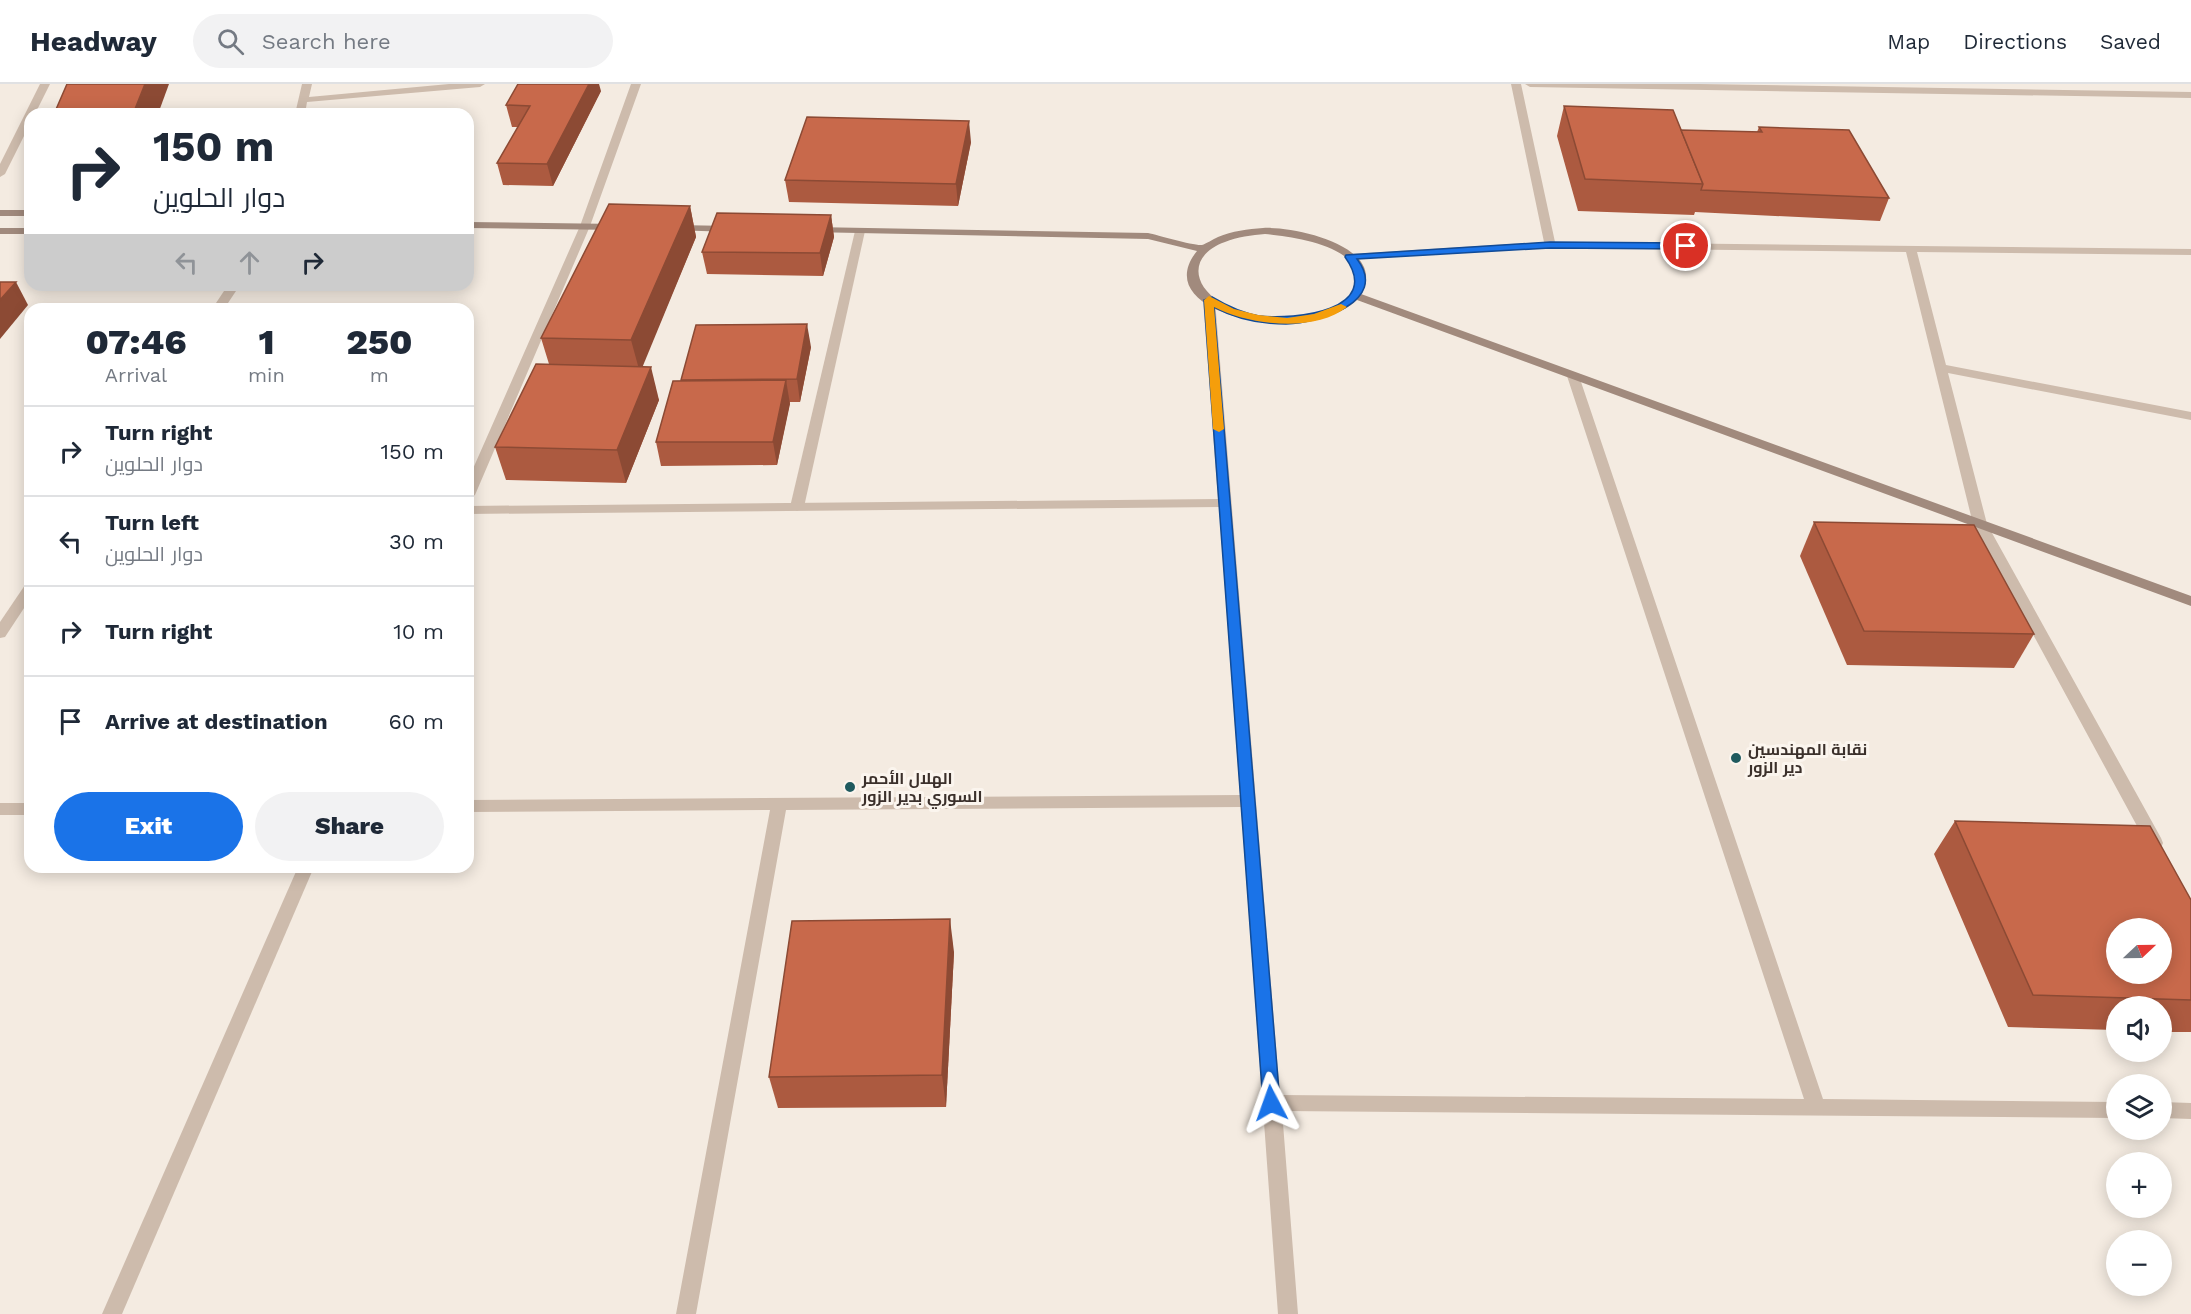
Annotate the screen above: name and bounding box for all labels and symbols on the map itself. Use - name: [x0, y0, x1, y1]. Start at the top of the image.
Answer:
- pin: [1660, 220, 1711, 271]
- place label: نقابة المهندسين دير الزور: [1747, 740, 1867, 777]
- marker: نقابة المهندسين دير الزور: [1729, 751, 1743, 765]
- place label: الهلال الأحمر السوري بدير الزور: [861, 769, 982, 809]
- marker: الهلال الأحمر السوري بدير الزور: [843, 780, 857, 794]
- north arrow: [2106, 918, 2172, 984]
- position arrow: [1239, 1071, 1303, 1135]

